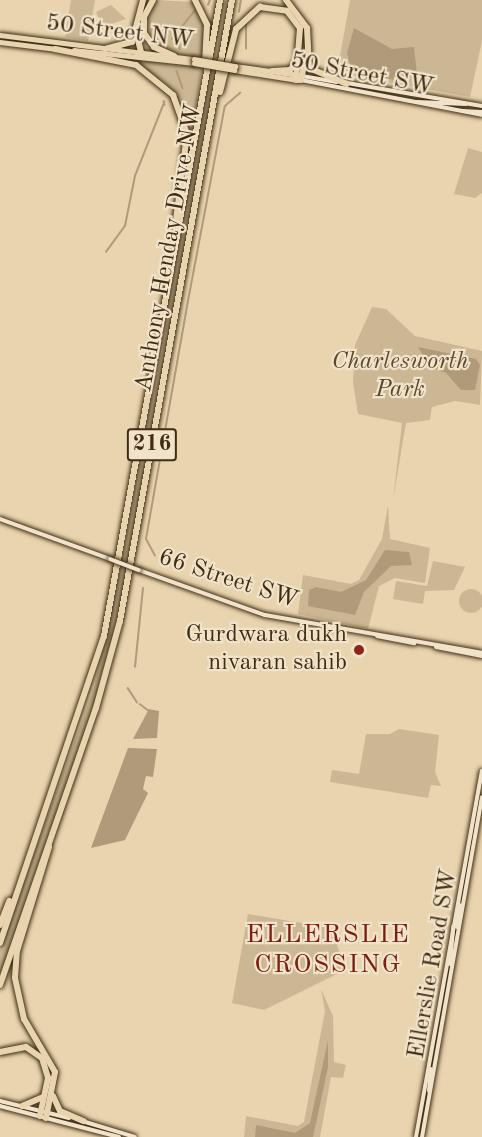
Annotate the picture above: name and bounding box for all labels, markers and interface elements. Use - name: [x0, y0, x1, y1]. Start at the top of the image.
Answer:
- street label: 50 Street NW: [44, 10, 196, 56]
- street label: 50 Street SW: [288, 47, 436, 103]
- street label: Anthony Henday Drive NW: [130, 102, 210, 394]
- park label: Charlesworth Park: [332, 349, 468, 405]
- road number: 216: [126, 426, 178, 464]
- street label: 66 Street SW: [154, 544, 302, 616]
- place label: Gurdwara dukh nivaran sahib: [186, 622, 347, 678]
- marker: Gurdwara dukh nivaran sahib: [352, 643, 366, 657]
- street label: Ellerslie Road SW: [403, 867, 465, 1061]
- district label: ELLERSLIE CROSSING: [246, 920, 410, 982]

